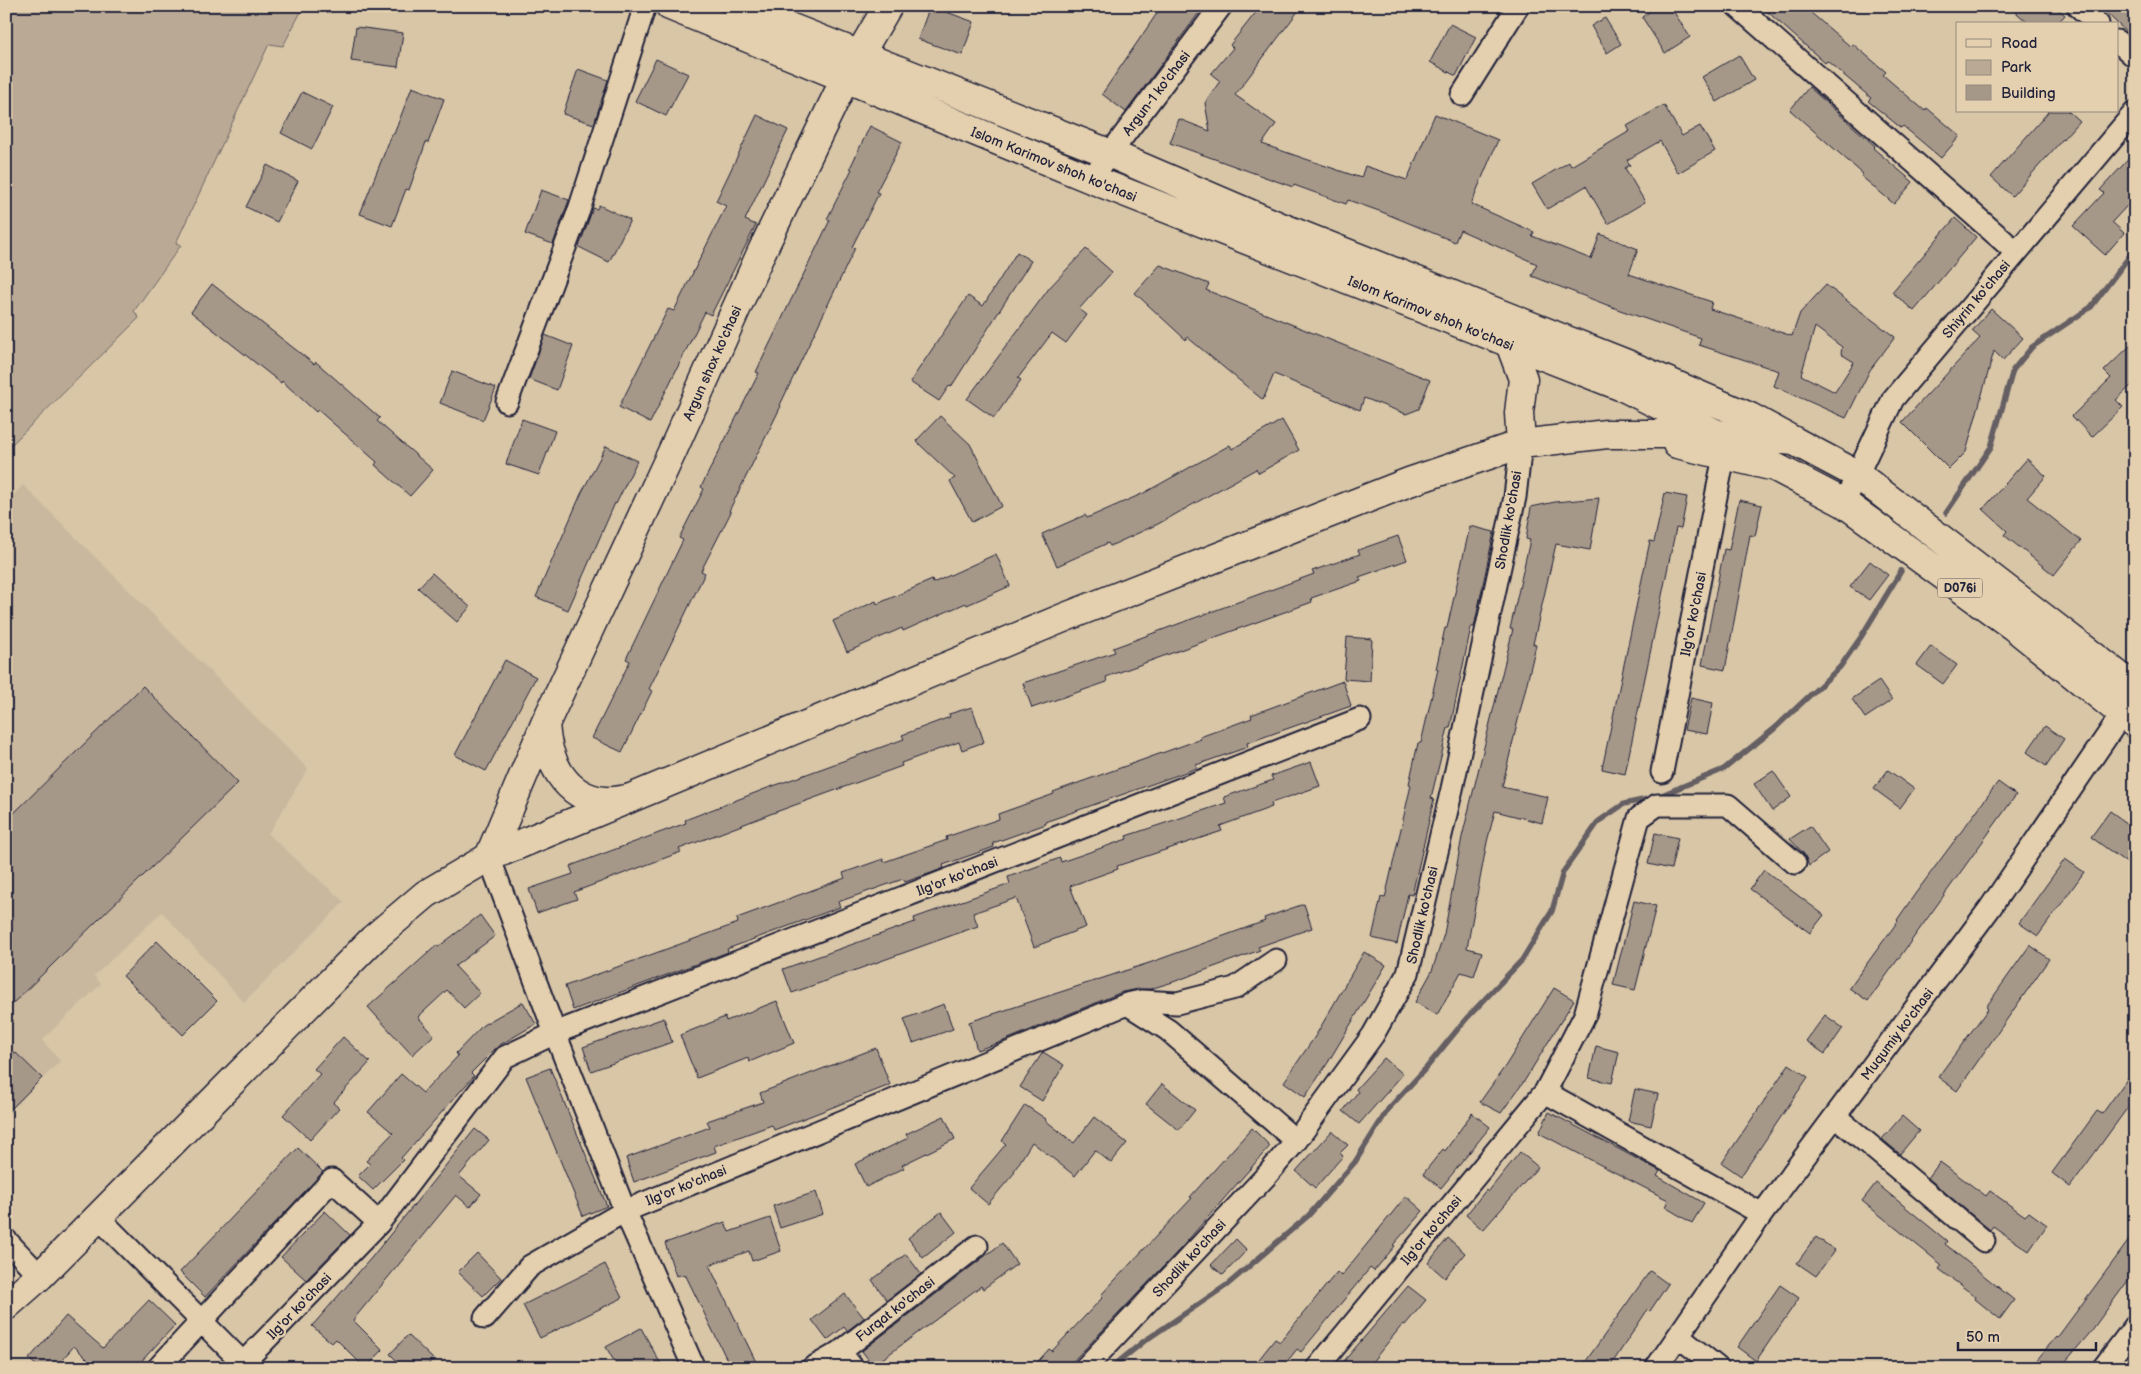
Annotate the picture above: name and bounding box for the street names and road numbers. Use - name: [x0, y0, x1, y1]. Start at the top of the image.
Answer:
- street label: Argun-1 ko'chasi: [1119, 47, 1194, 139]
- street label: Islom Karimov shoh ko'chasi: [968, 123, 1139, 206]
- street label: Shiyrin ko'chasi: [1939, 257, 2014, 342]
- street label: Islom Karimov shoh ko'chasi: [1345, 272, 1516, 355]
- street label: Argun shox ko'chasi: [679, 303, 745, 423]
- street label: Shodlik ko'chasi: [1491, 469, 1526, 571]
- street label: Ilg'or ko'chasi: [1677, 570, 1710, 658]
- road number: D076i: [1938, 578, 1982, 598]
- street label: Ilg'or ko'chasi: [914, 853, 1000, 900]
- street label: Shodlik ko'chasi: [1403, 865, 1442, 966]
- street label: Muqumiy ko'chasi: [1857, 985, 1937, 1084]
- street label: Ilg'or ko'chasi: [643, 1162, 729, 1209]
- street label: Ilg'or ko'chasi: [1397, 1192, 1465, 1269]
- street label: Shodlik ko'chasi: [1149, 1216, 1230, 1301]
- street label: Ilg'or ko'chasi: [263, 1270, 335, 1343]
- street label: Furqat ko'chasi: [852, 1273, 938, 1346]

